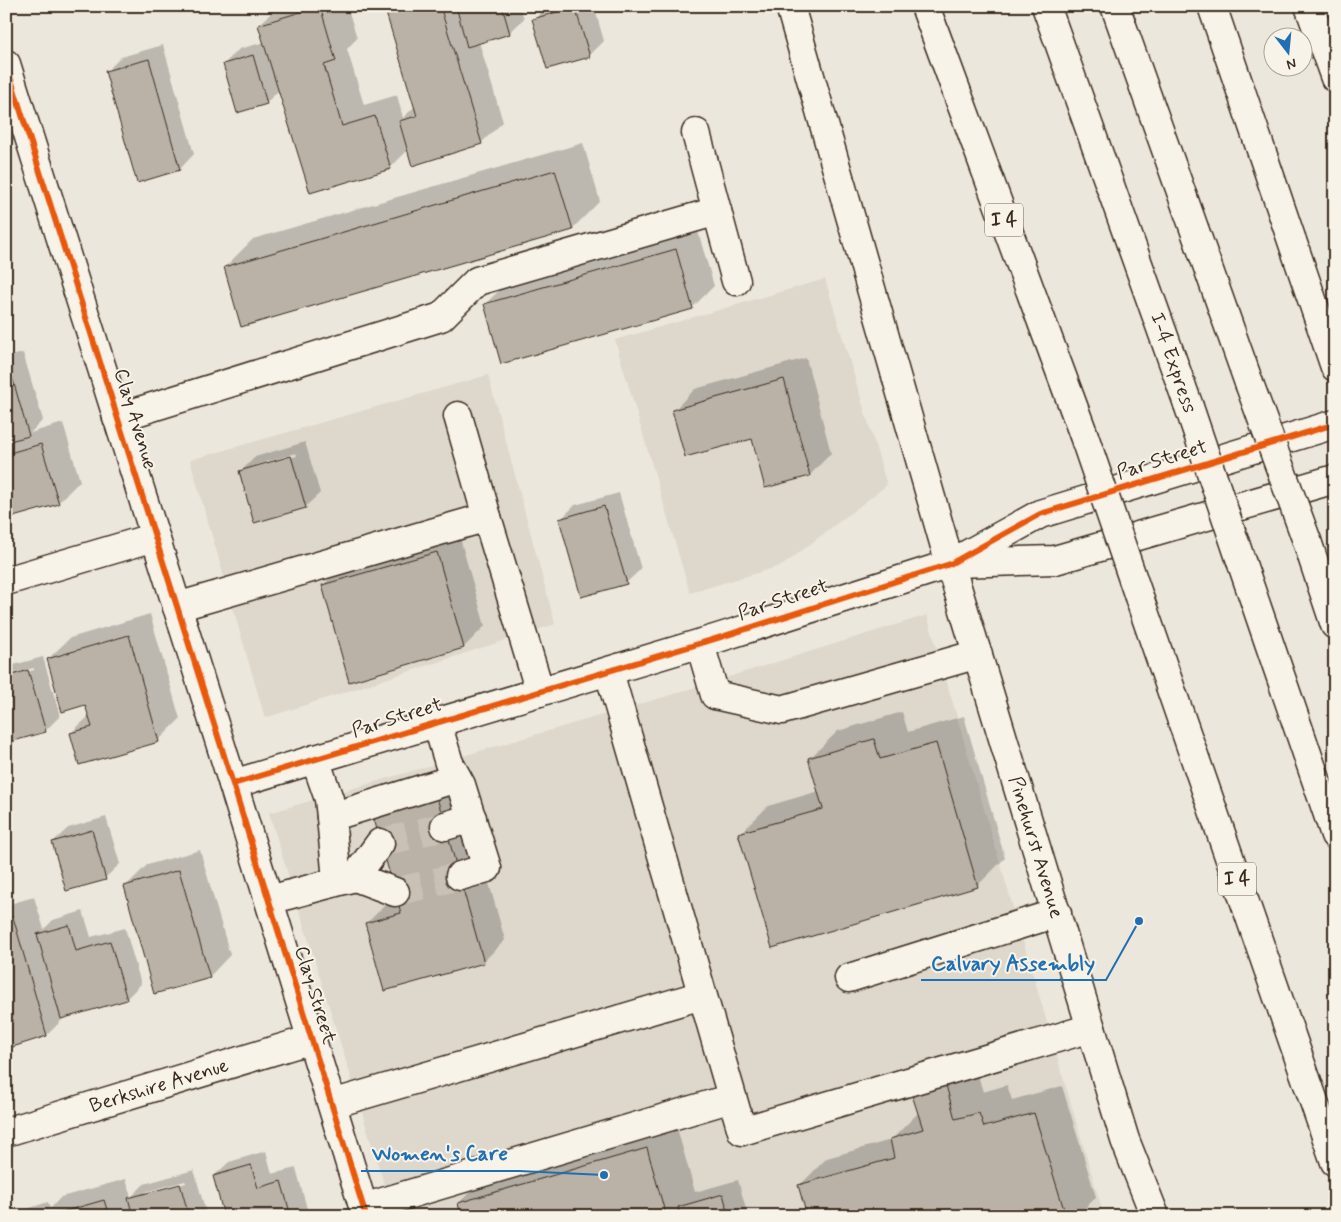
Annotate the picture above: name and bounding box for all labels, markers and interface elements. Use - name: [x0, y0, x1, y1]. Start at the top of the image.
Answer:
- north arrow: [1264, 28, 1314, 78]
- text: N: [1284, 54, 1298, 73]
- road number: I 4: [985, 204, 1023, 236]
- street label: I-4 Express: [1143, 309, 1203, 417]
- street label: Clay Avenue: [107, 365, 163, 473]
- street label: Par Street: [1113, 433, 1211, 487]
- street label: Par Street: [734, 573, 832, 627]
- street label: Par Street: [348, 691, 446, 745]
- street label: Pinehurst Avenue: [1002, 773, 1070, 922]
- road number: I 4: [1218, 862, 1256, 896]
- street label: Clay Street: [287, 943, 343, 1048]
- callout: Calvary Assembly: [921, 944, 1106, 980]
- text: Calvary Assembly: [931, 950, 1095, 978]
- street label: Berkshire Avenue: [86, 1052, 232, 1119]
- callout: Women's Care: [361, 1135, 519, 1171]
- text: Women's Care: [371, 1140, 508, 1168]

